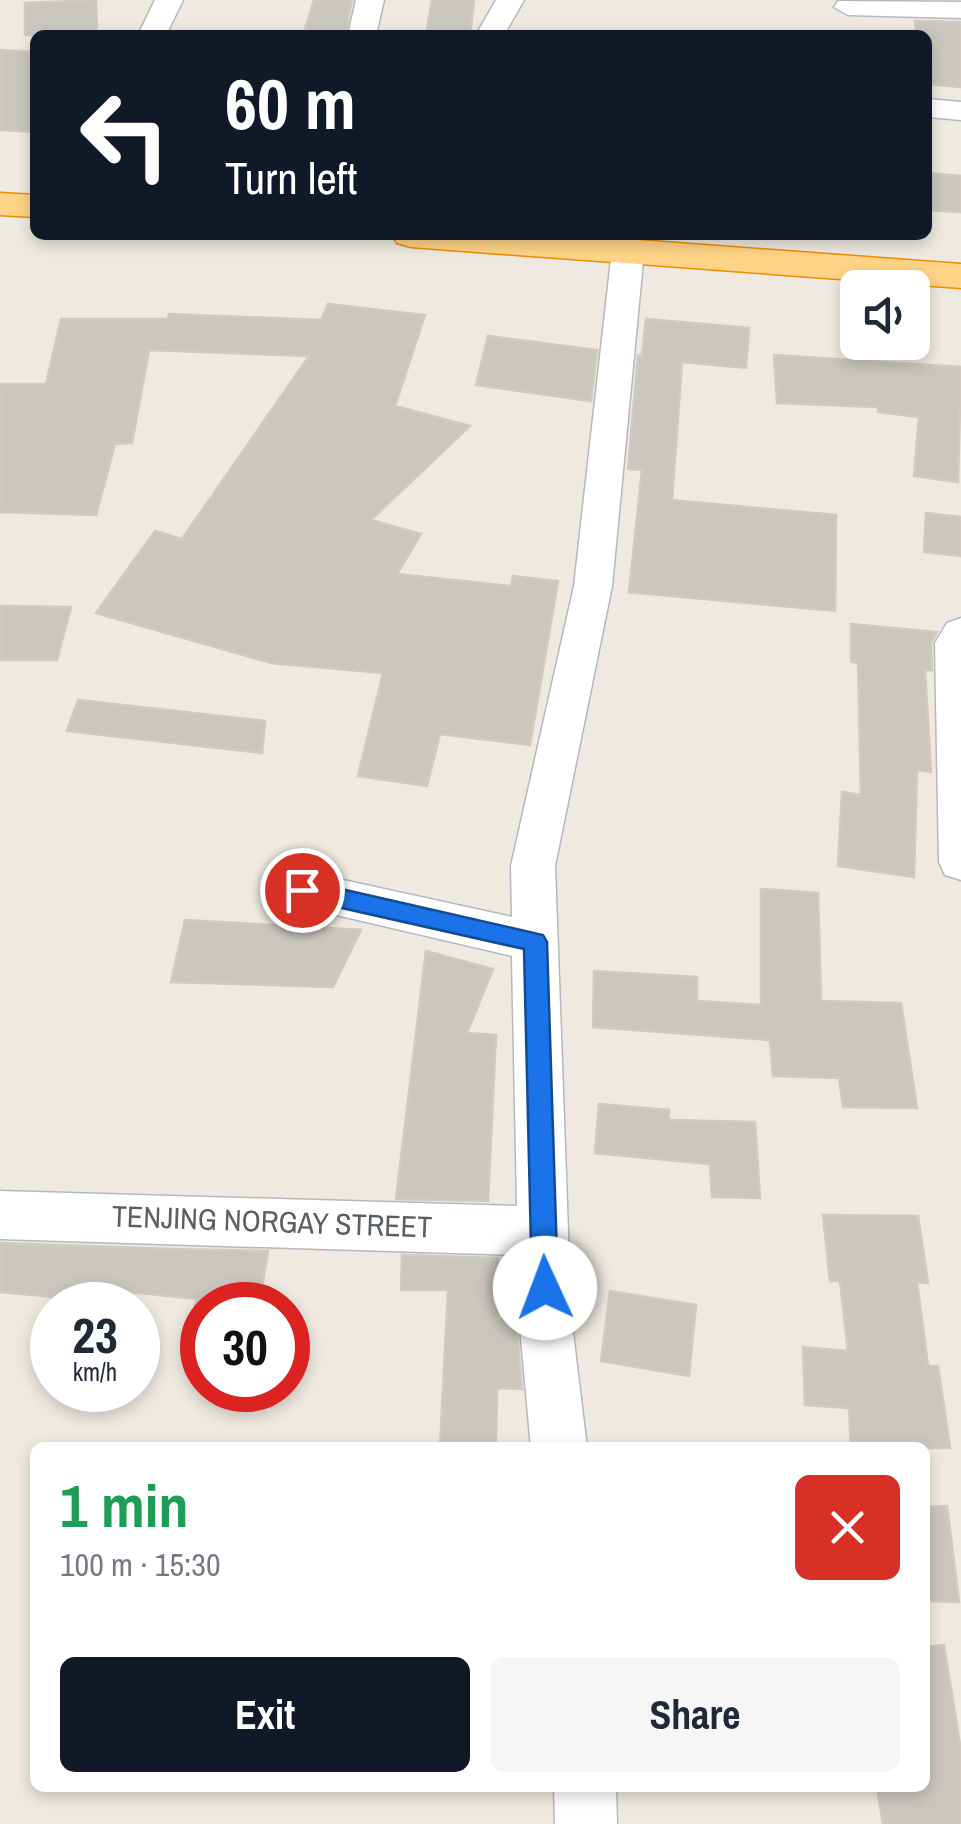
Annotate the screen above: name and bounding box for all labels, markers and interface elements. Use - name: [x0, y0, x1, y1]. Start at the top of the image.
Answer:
- text: 60 m: [225, 57, 356, 151]
- icon: left: [60, 70, 190, 200]
- text: Turn left: [225, 147, 357, 208]
- map controls: [840, 270, 930, 360]
- button: sound: [840, 270, 930, 360]
- pin: [260, 848, 345, 933]
- icon: arrive: [275, 863, 330, 918]
- street label: TENJING NORGAY STREET: [111, 1195, 433, 1247]
- position arrow: [493, 1236, 597, 1340]
- speed limit sign: 30: [180, 1282, 310, 1412]
- text: 23: [72, 1301, 118, 1369]
- text: km/h: [73, 1355, 117, 1389]
- text: 1 min: [60, 1465, 189, 1546]
- button: close: [795, 1475, 900, 1580]
- text: 100 m · 15:30: [60, 1543, 220, 1586]
- button: Exit: [60, 1657, 470, 1772]
- button: Share: [490, 1657, 900, 1772]

